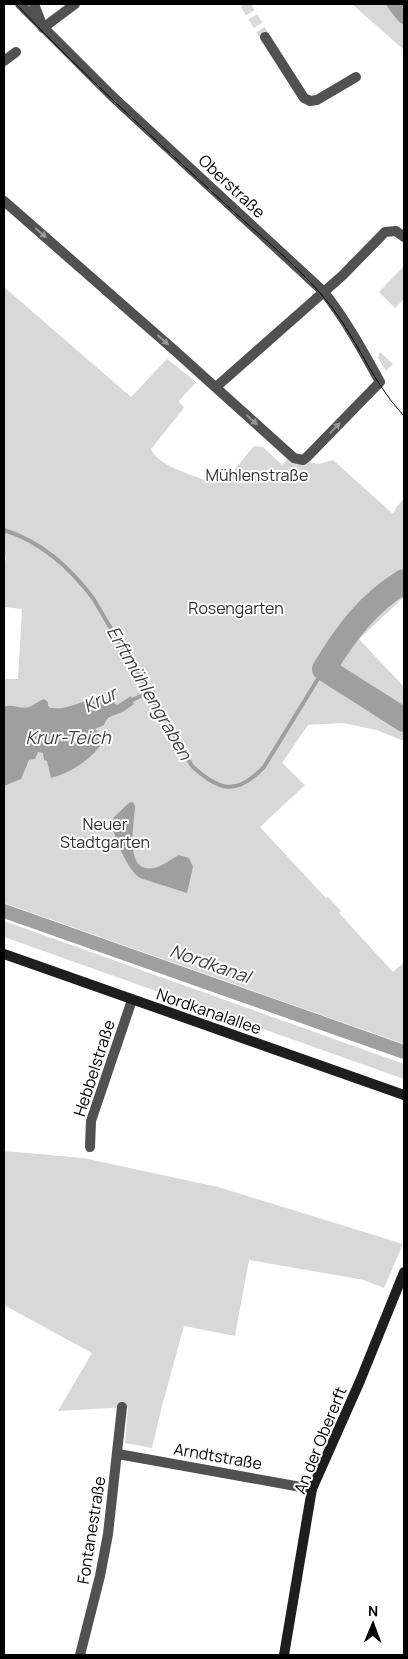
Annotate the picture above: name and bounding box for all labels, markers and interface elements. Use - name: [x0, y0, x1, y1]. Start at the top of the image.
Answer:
- street label: Oberstraße: [194, 149, 270, 223]
- one-way arrow: [34, 227, 46, 239]
- one-way arrow: [156, 334, 168, 346]
- one-way arrow: [246, 414, 258, 426]
- one-way arrow: [329, 423, 341, 435]
- park label: Mühlenstraße: [206, 464, 308, 486]
- park label: Rosengarten: [188, 597, 284, 619]
- water label: Erftmühlengraben: [102, 621, 199, 765]
- water label: Krur: [79, 680, 123, 717]
- water label: Krur-Teich: [25, 725, 112, 749]
- park label: Neuer Stadtgarten: [60, 813, 150, 853]
- water label: Nordkanal: [167, 938, 256, 989]
- street label: Nordkanalallee: [154, 983, 264, 1039]
- street label: Hebbelstraße: [68, 1017, 120, 1119]
- street label: An der Obererft: [288, 1383, 352, 1497]
- street label: Arndtstraße: [172, 1437, 264, 1475]
- street label: Fontanestraße: [72, 1474, 110, 1586]
- north arrow: [348, 1599, 398, 1649]
- text: N: [368, 1601, 378, 1620]

